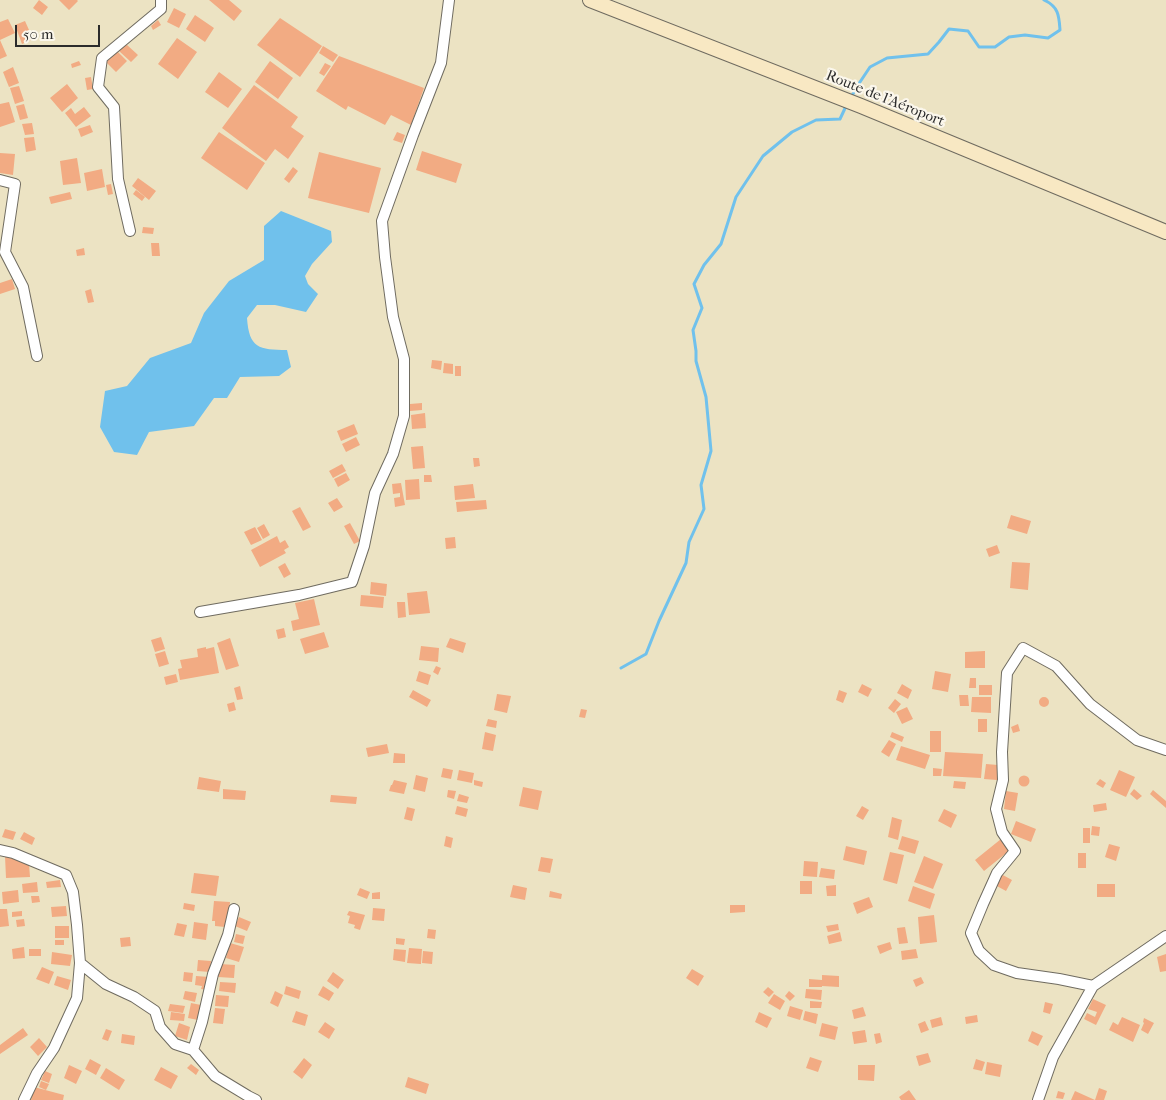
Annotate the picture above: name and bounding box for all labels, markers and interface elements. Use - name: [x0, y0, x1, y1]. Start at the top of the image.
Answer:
- scale bar: [18, 15, 102, 47]
- text: 50 m: [23, 25, 53, 43]
- street label: Route de l'Aéroport: [823, 67, 947, 131]

